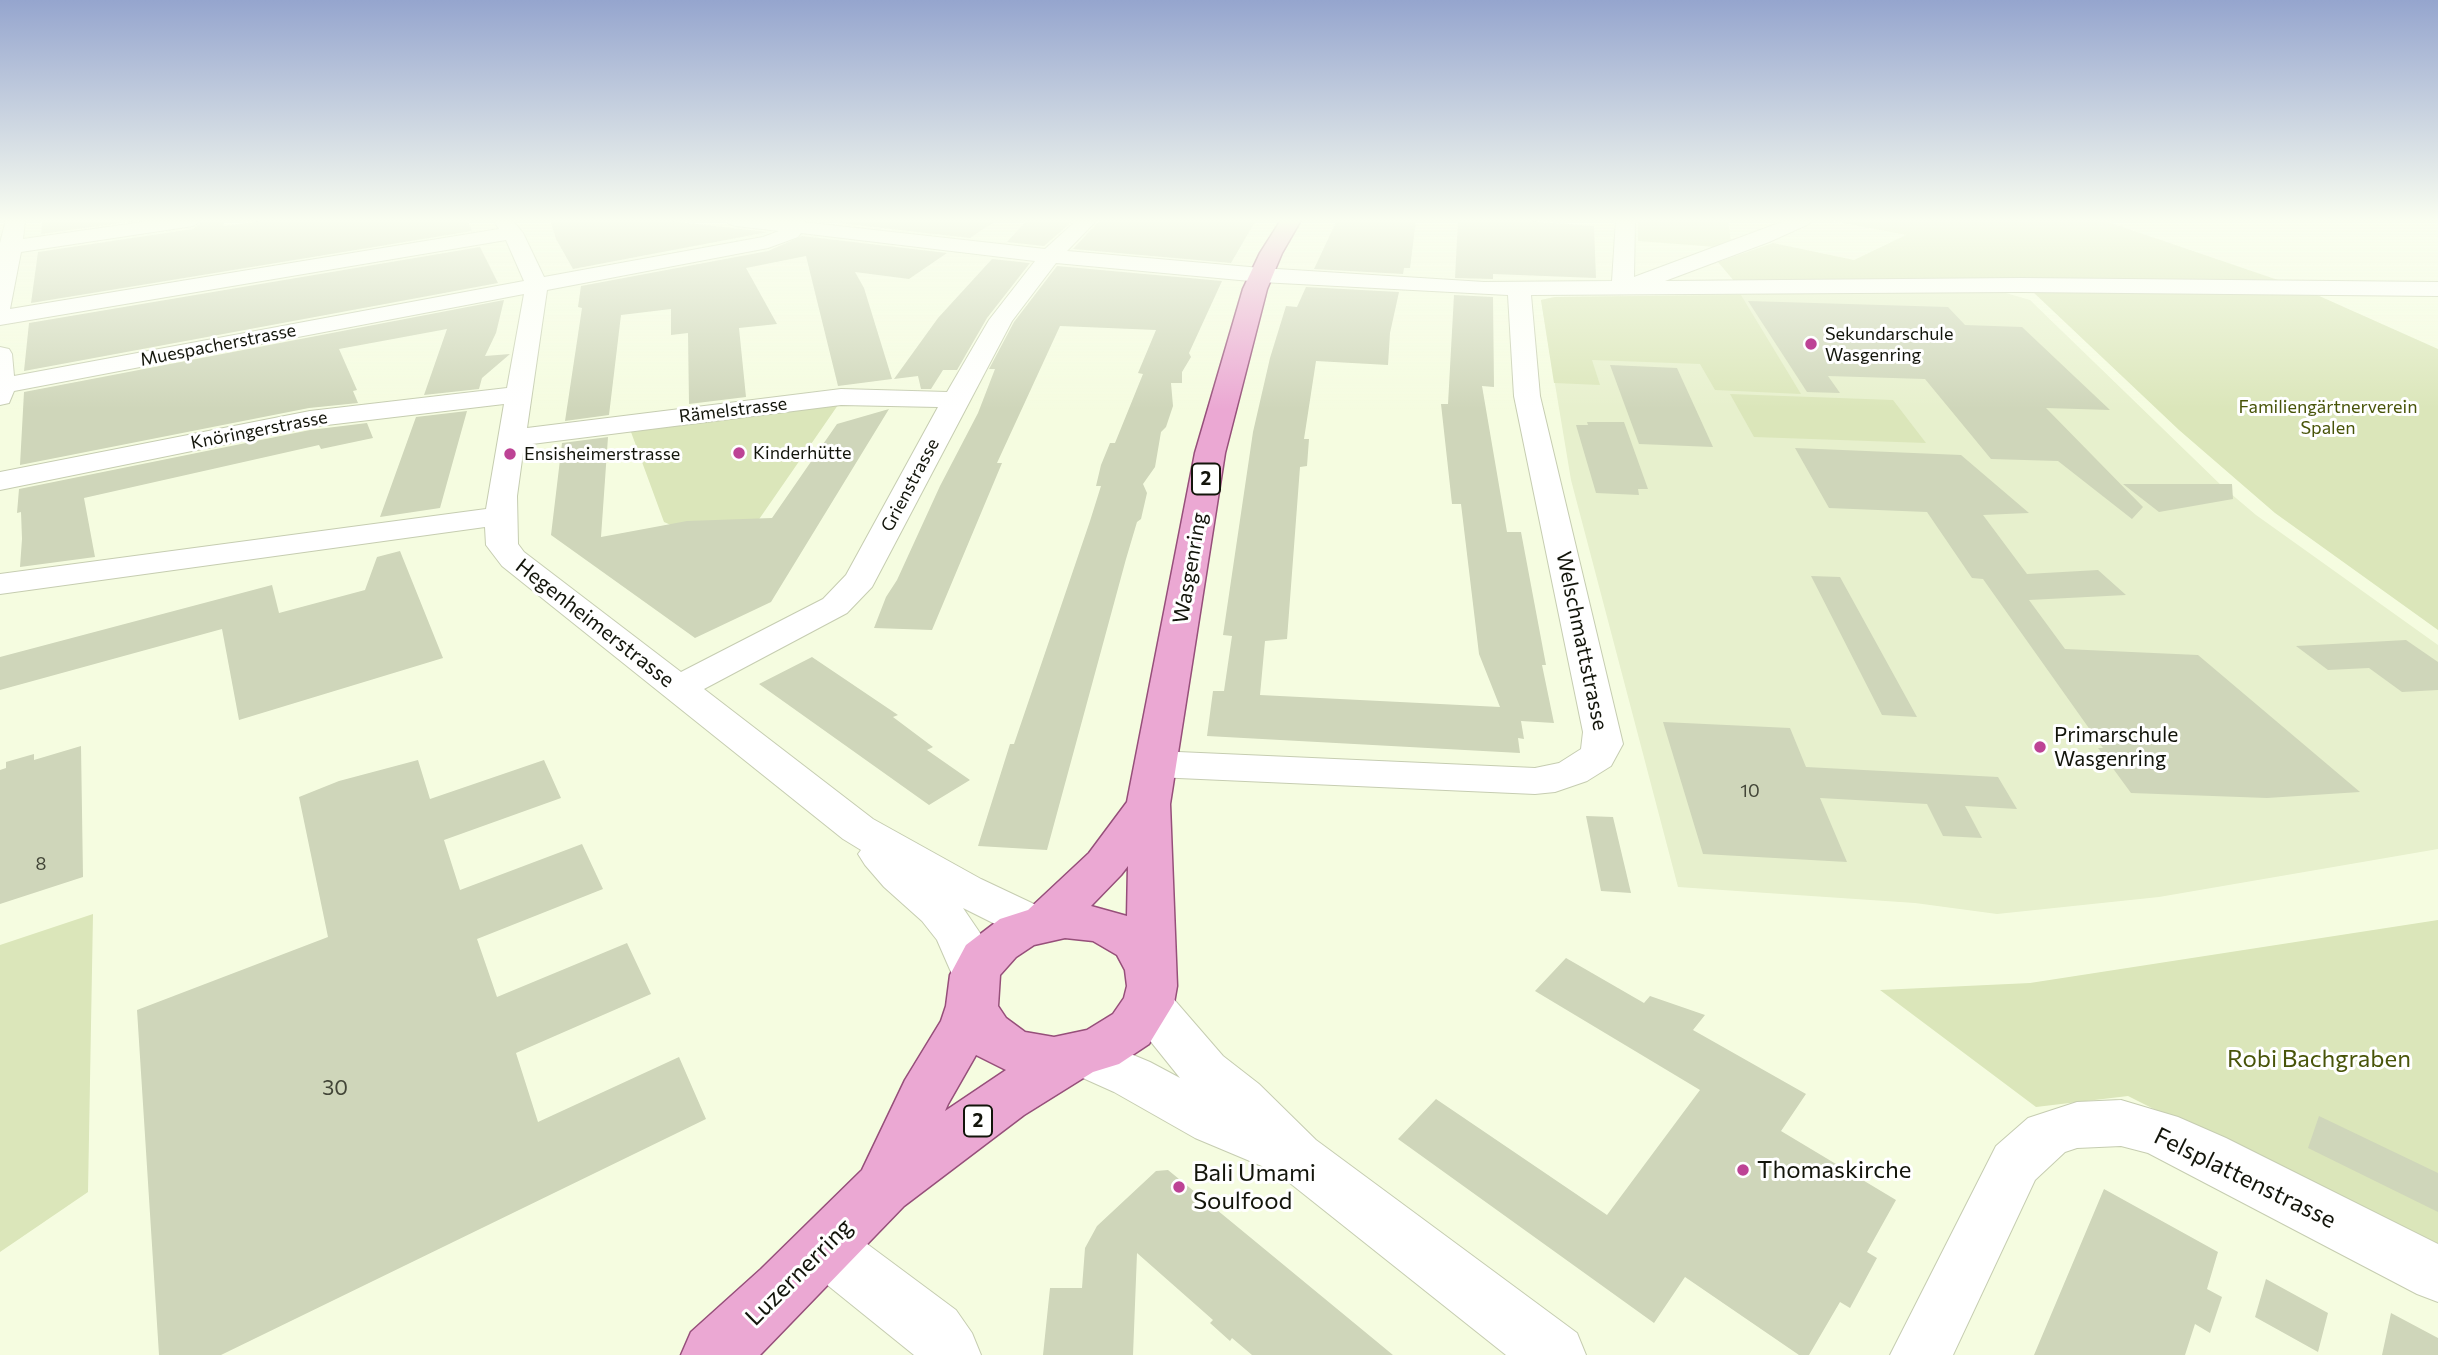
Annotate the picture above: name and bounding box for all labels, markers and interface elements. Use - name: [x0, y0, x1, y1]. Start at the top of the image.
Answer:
- street label: Muespacherstrasse: [138, 319, 298, 371]
- place label: Sekundarschule Wasgenring: [1825, 323, 1953, 366]
- marker: Sekundarschule Wasgenring: [1803, 336, 1819, 352]
- street label: Rämelstrasse: [678, 393, 788, 427]
- park label: Familiengärtnerverein Spalen: [2239, 396, 2417, 438]
- street label: Knöringerstrasse: [189, 406, 329, 454]
- street label: Grienstrasse: [876, 435, 944, 535]
- place label: Kinderhütte: [753, 442, 852, 464]
- place label: Ensisheimerstrasse: [524, 443, 680, 465]
- marker: Kinderhütte: [731, 445, 747, 461]
- marker: Ensisheimerstrasse: [502, 446, 518, 462]
- road number: 2: [1192, 464, 1220, 494]
- street label: Wasgenring: [1168, 510, 1212, 626]
- street label: Welschmattstrasse: [1551, 549, 1613, 733]
- street label: Hegenheimerstrasse: [511, 553, 679, 693]
- place label: Primarschule Wasgenring: [2054, 722, 2178, 772]
- marker: Primarschule Wasgenring: [2032, 739, 2048, 755]
- house number: 10: [1740, 780, 1760, 802]
- house number: 8: [36, 853, 46, 875]
- park label: Robi Bachgraben: [2227, 1045, 2411, 1073]
- house number: 30: [322, 1075, 348, 1101]
- road number: 2: [964, 1106, 992, 1136]
- street label: Felsplattenstrasse: [2149, 1121, 2341, 1235]
- place label: Thomaskirche: [1757, 1156, 1912, 1184]
- place label: Bali Umami Soulfood: [1193, 1159, 1316, 1215]
- marker: Thomaskirche: [1735, 1162, 1751, 1178]
- marker: Bali Umami Soulfood: [1171, 1179, 1187, 1195]
- street label: Luzernerring: [739, 1212, 859, 1332]

